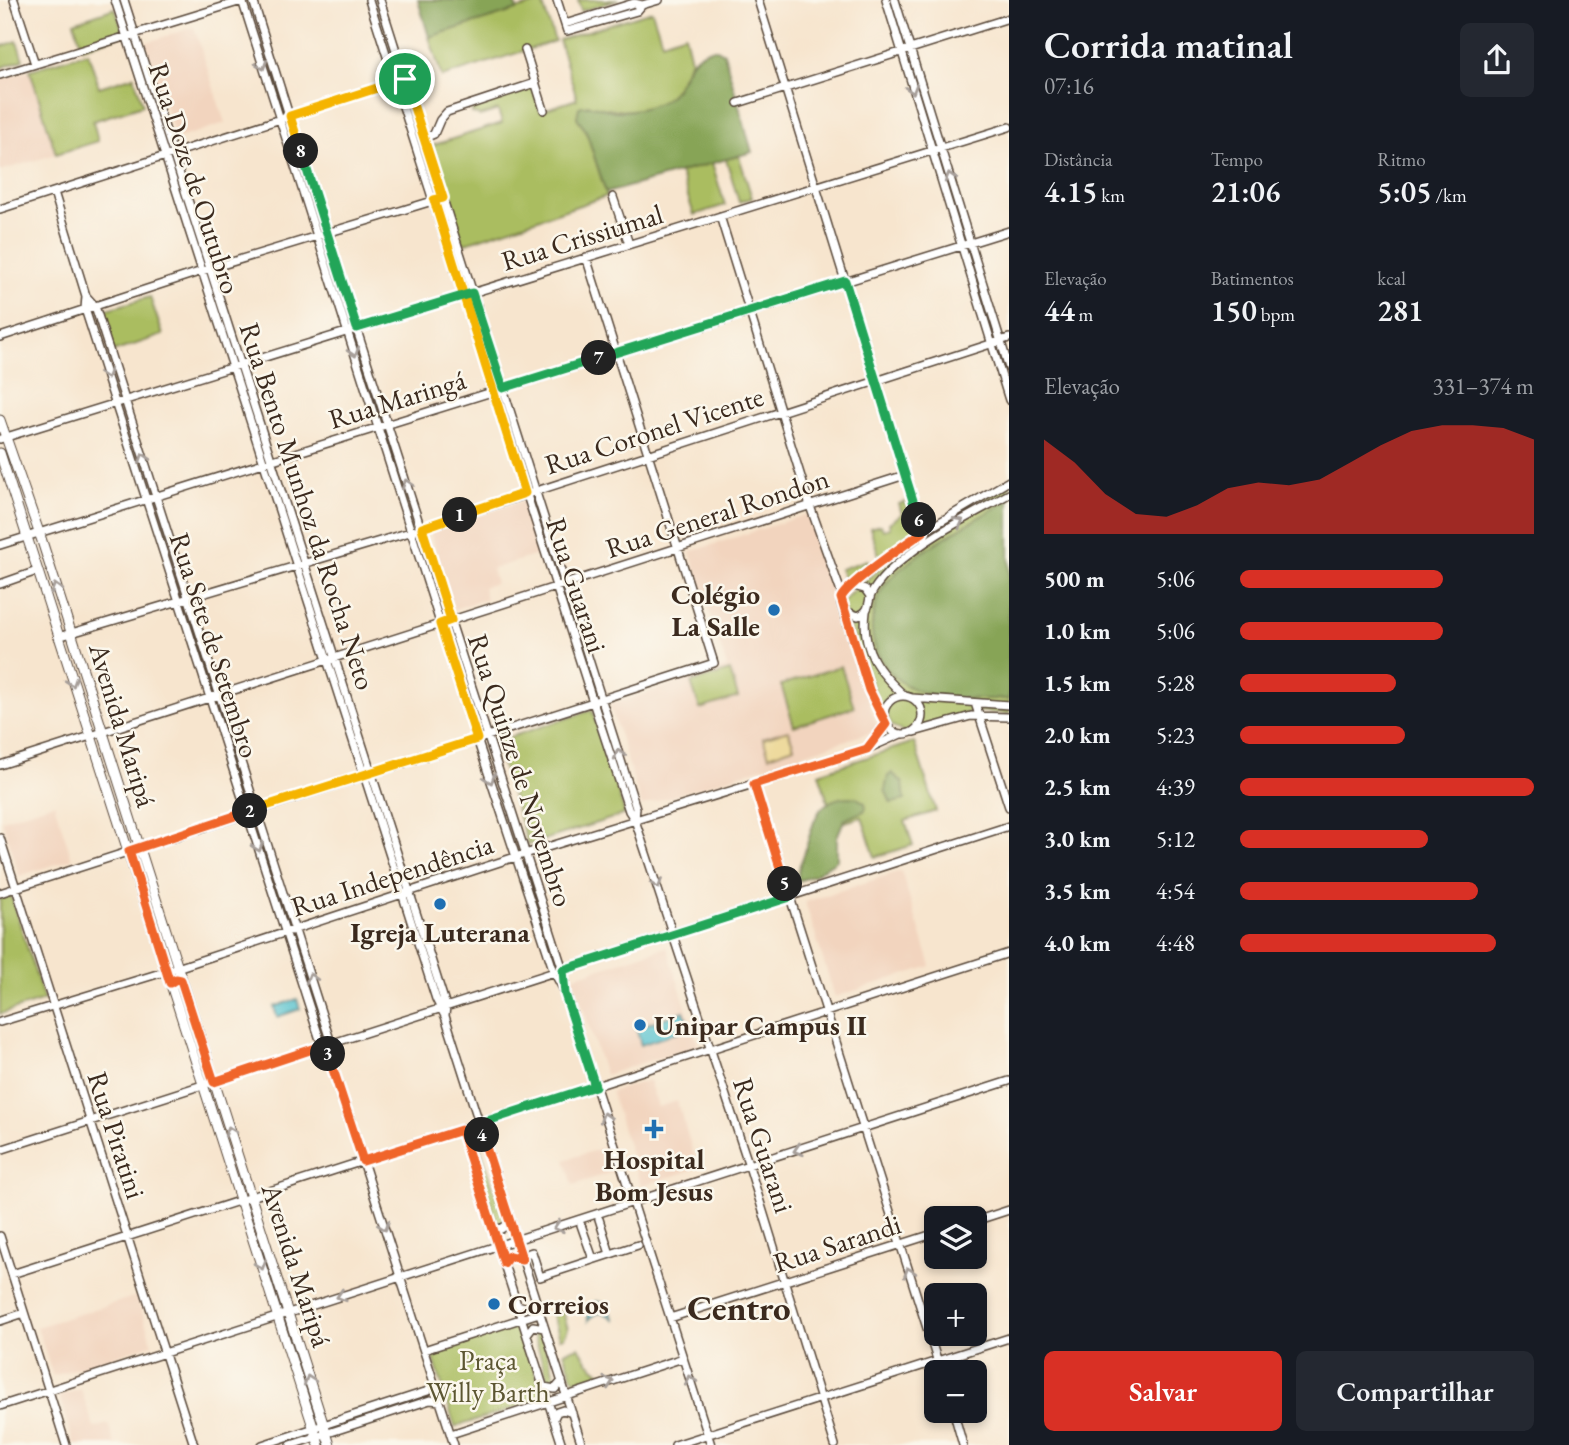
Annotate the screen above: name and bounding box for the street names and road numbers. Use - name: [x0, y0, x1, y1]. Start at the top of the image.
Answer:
- street label: Rua Doze de Outubro: [141, 58, 249, 298]
- street label: Rua Crissiumal: [497, 195, 667, 279]
- street label: Rua Bento Munhoz da Rocha Neto: [232, 318, 384, 694]
- street label: Rua Maringá: [324, 361, 471, 437]
- street label: Rua Coronel Vicente: [540, 378, 768, 482]
- street label: Rua General Rondon: [601, 460, 833, 566]
- street label: Rua Guarani: [538, 513, 616, 657]
- street label: Rua Sete de Setembro: [162, 528, 268, 762]
- street label: Rua Quinze de Novembro: [460, 629, 582, 911]
- street label: Avenida Maripá: [81, 638, 165, 812]
- street label: Rua Independência: [286, 825, 498, 925]
- street label: Rua Piratini: [80, 1067, 154, 1203]
- street label: Rua Guarani: [725, 1073, 803, 1217]
- street label: Avenida Maripá: [253, 1178, 341, 1352]
- street label: Rua Sarandi: [769, 1205, 905, 1281]

